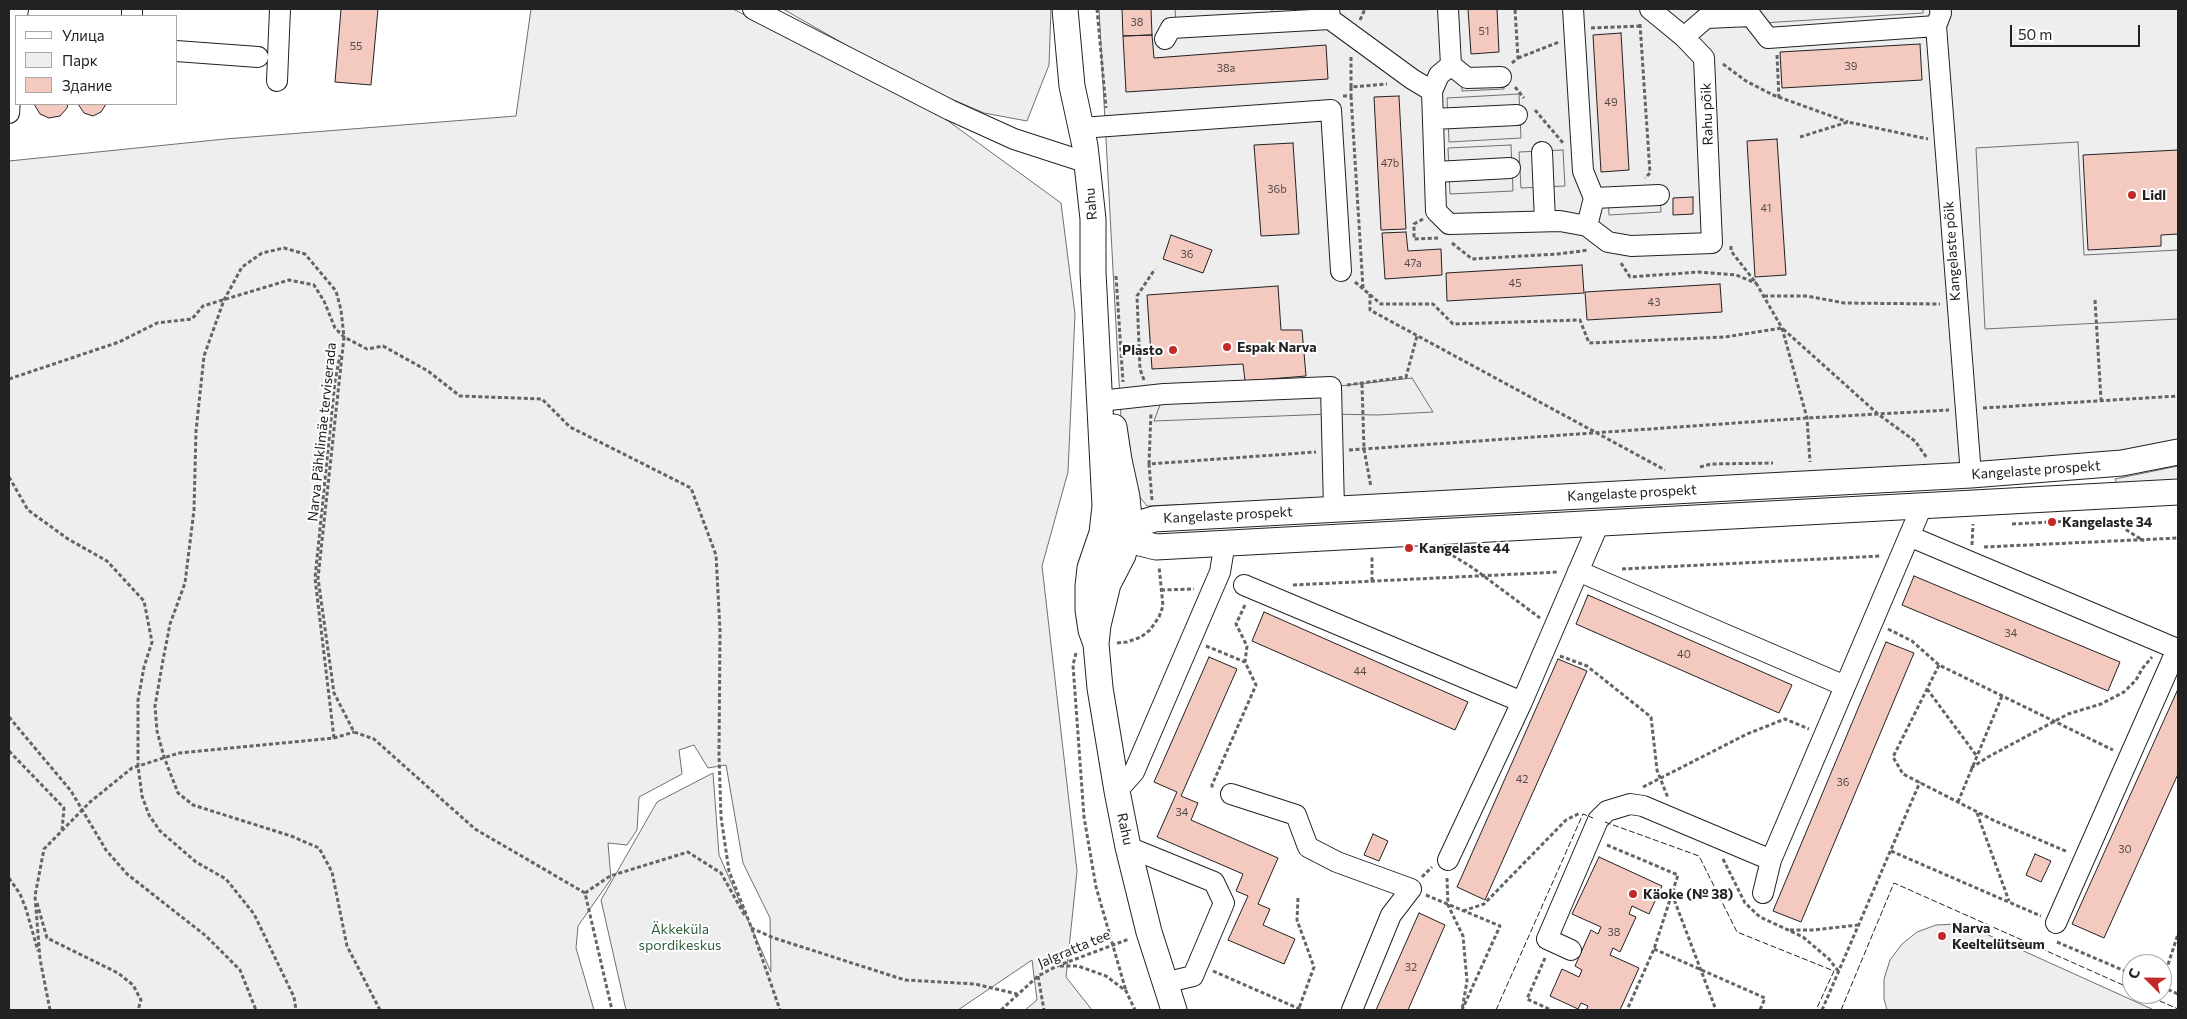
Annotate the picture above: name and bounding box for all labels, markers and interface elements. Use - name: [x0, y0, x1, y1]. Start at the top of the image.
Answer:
- legend: [15, 15, 178, 105]
- house number: 38: [1131, 15, 1143, 29]
- scale bar: [2012, 15, 2142, 47]
- house number: 51: [1478, 24, 1490, 38]
- text: 50 m: [2018, 25, 2052, 43]
- text: Улица: [62, 26, 104, 44]
- house number: 55: [350, 39, 362, 53]
- text: Парк: [62, 51, 98, 69]
- house number: 39: [1845, 59, 1857, 73]
- house number: 38a: [1217, 61, 1235, 75]
- text: Здание: [62, 76, 112, 94]
- street label: Rahu põik: [1698, 82, 1716, 146]
- house number: 49: [1604, 95, 1618, 109]
- house number: 47b: [1381, 156, 1399, 170]
- house number: 36b: [1267, 182, 1287, 196]
- street label: Rahu: [1081, 187, 1101, 221]
- place label: Lidl: [2142, 187, 2166, 203]
- marker: Lidl: [2126, 189, 2138, 201]
- street label: Kangelaste põik: [1940, 200, 1964, 302]
- house number: 41: [1761, 201, 1771, 215]
- house number: 36: [1181, 247, 1193, 261]
- house number: 47a: [1404, 256, 1422, 270]
- house number: 45: [1509, 276, 1521, 290]
- house number: 43: [1648, 295, 1660, 309]
- place label: Espak Narva: [1237, 339, 1317, 355]
- marker: Espak Narva: [1221, 341, 1233, 353]
- street label: Narva Pähklimäe terviserada: [304, 342, 340, 522]
- place label: Plasto: [1122, 342, 1163, 358]
- marker: Plasto: [1167, 344, 1179, 356]
- street label: Kangelaste prospekt: [1971, 457, 2101, 483]
- street label: Kangelaste prospekt: [1567, 481, 1697, 505]
- street label: Kangelaste prospekt: [1163, 503, 1293, 527]
- place label: Kangelaste 34: [2062, 514, 2152, 530]
- marker: Kangelaste 34: [2046, 516, 2058, 528]
- place label: Kangelaste 44: [1419, 540, 1510, 556]
- marker: Kangelaste 44: [1403, 542, 1415, 554]
- house number: 34: [2005, 626, 2017, 640]
- house number: 40: [1677, 647, 1691, 661]
- house number: 44: [1353, 664, 1367, 678]
- house number: 42: [1516, 772, 1528, 786]
- house number: 36: [1837, 775, 1849, 789]
- house number: 34: [1176, 805, 1188, 819]
- street label: Rahu: [1113, 811, 1137, 847]
- house number: 30: [2118, 842, 2132, 856]
- place label: Käoke (№ 38): [1643, 886, 1733, 902]
- marker: Käoke (№ 38): [1627, 888, 1639, 900]
- place label: Narva Keeltelütseum: [1952, 920, 2045, 952]
- park label: Äkkeküla spordikeskus: [639, 921, 721, 954]
- house number: 38: [1608, 925, 1620, 939]
- street label: Jalgratta tee: [1035, 926, 1113, 972]
- marker: Narva Keeltelütseum: [1936, 930, 1948, 942]
- north arrow: [2122, 954, 2172, 1004]
- house number: 32: [1405, 960, 1417, 974]
- text: С: [2124, 966, 2143, 981]

